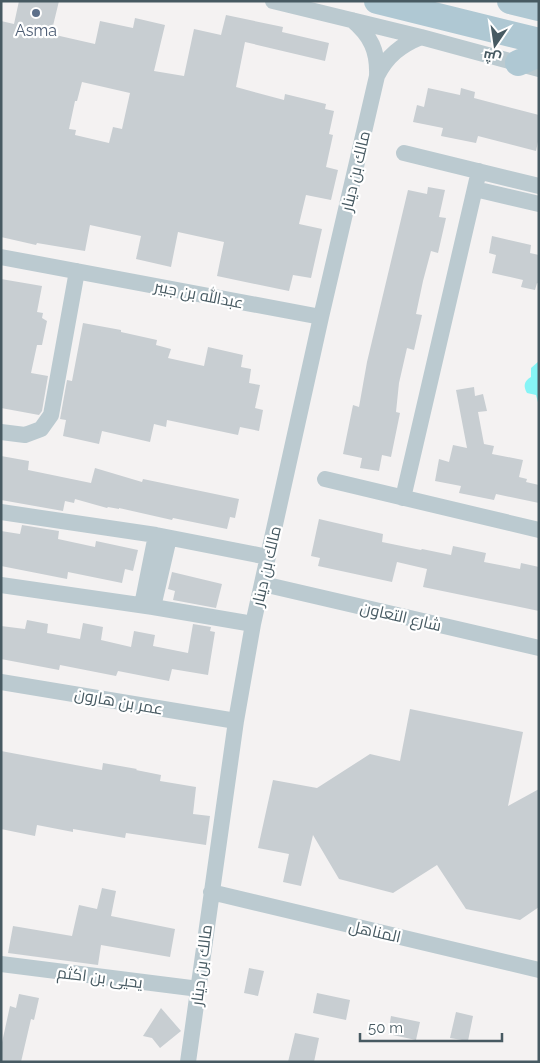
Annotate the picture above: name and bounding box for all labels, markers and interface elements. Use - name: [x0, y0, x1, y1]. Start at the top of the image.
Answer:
- marker: Asma: [30, 7, 42, 19]
- north arrow: [470, 20, 520, 70]
- place label: Asma: [15, 21, 57, 40]
- text: ش: [481, 47, 503, 67]
- street label: مالك بن دينار: [337, 129, 375, 214]
- street label: عبدالله بن جبير: [151, 275, 245, 313]
- street label: مالك بن دينار: [248, 524, 286, 609]
- street label: شارع التعاون: [358, 598, 443, 637]
- street label: عمر بن هارون: [73, 684, 165, 720]
- street label: المناهل: [347, 916, 403, 948]
- street label: مالك بن دينار: [187, 923, 217, 1008]
- street label: يحيى بن اكثم: [56, 963, 144, 994]
- scale bar: [360, 1010, 502, 1042]
- text: 50 m: [368, 1019, 403, 1037]

